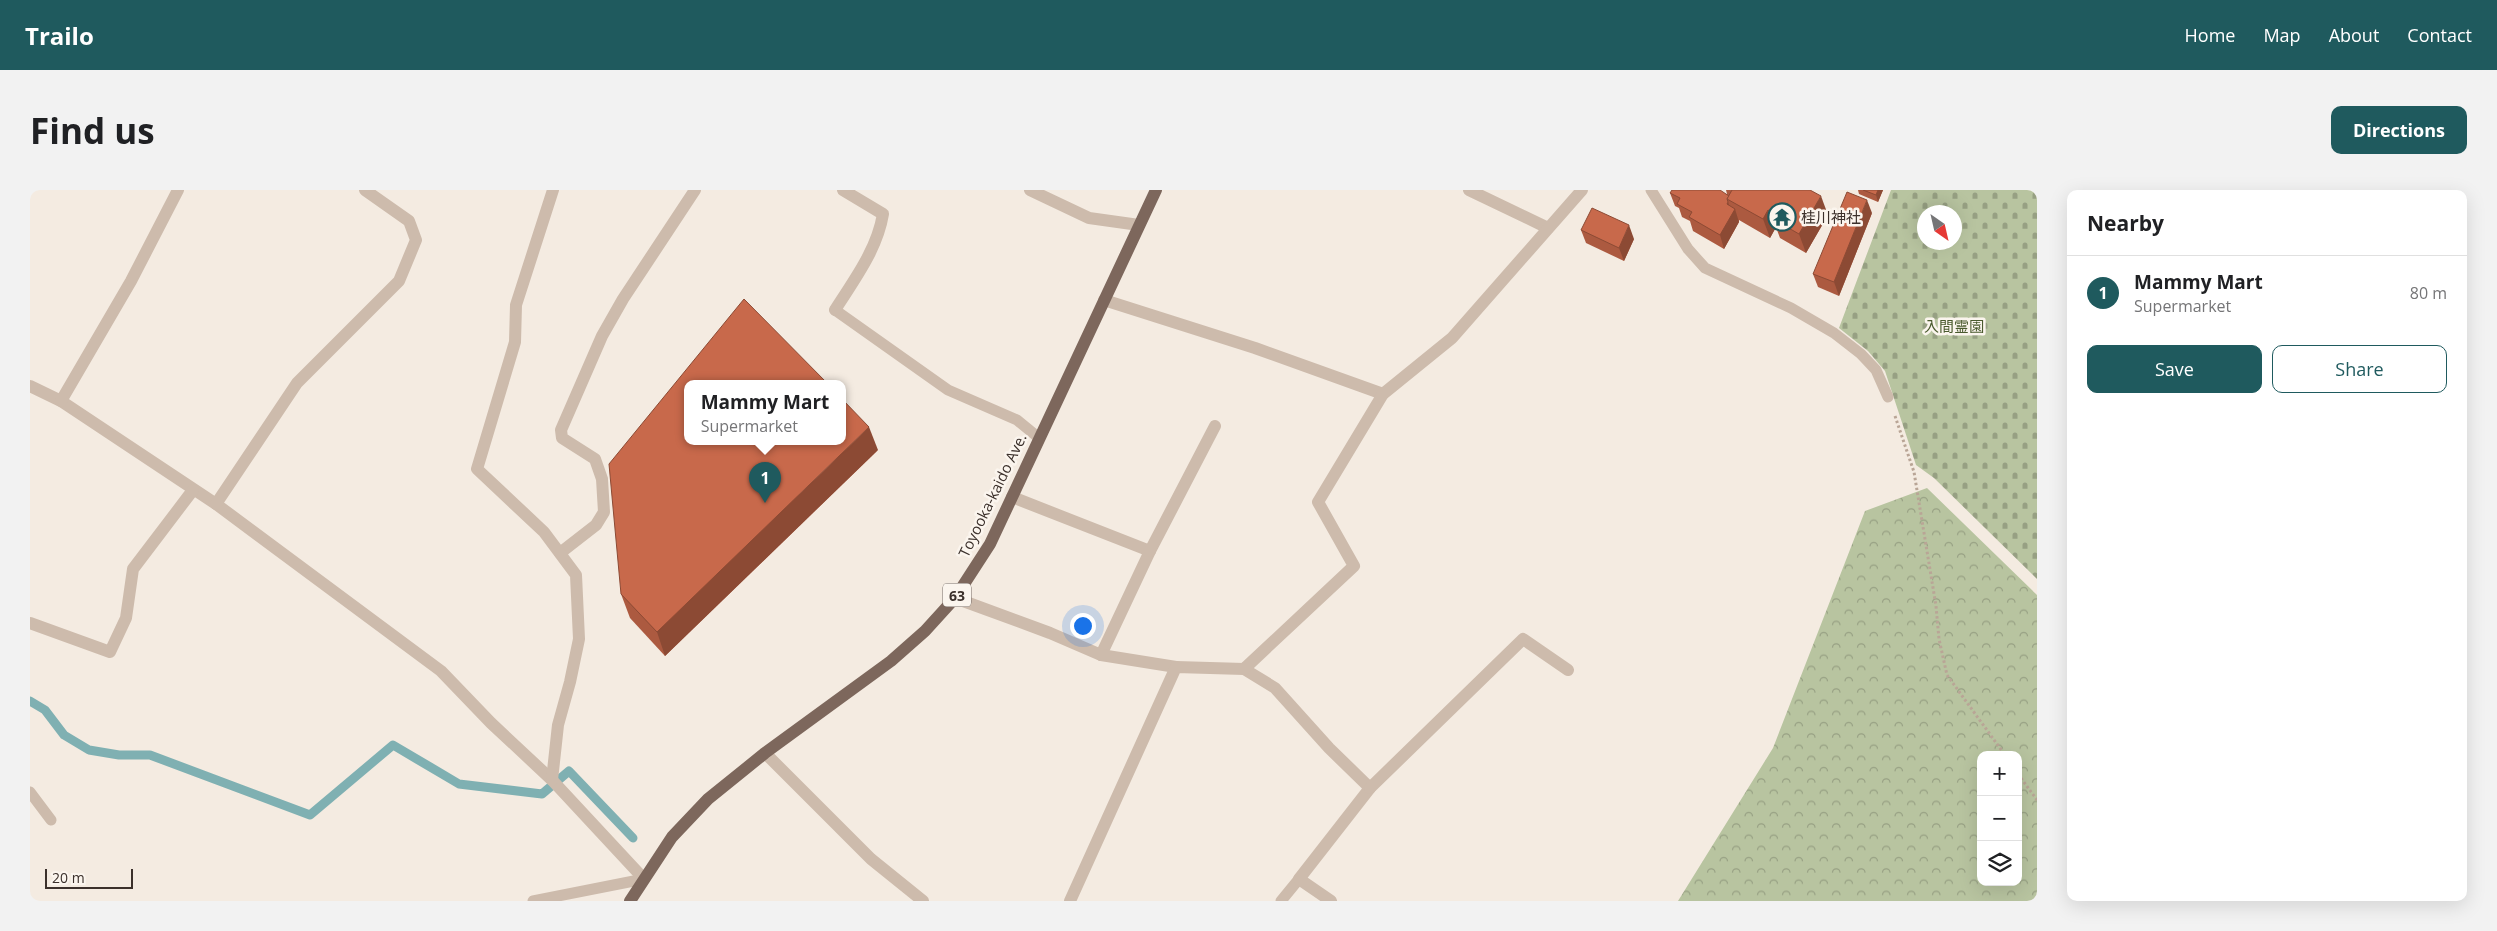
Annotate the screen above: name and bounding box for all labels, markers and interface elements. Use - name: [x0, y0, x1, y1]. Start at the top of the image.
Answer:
- text: Trailo: [25, 19, 94, 52]
- text: Home: [2185, 23, 2235, 47]
- text: Map: [2263, 23, 2301, 47]
- text: About: [2329, 23, 2379, 47]
- text: Contact: [2407, 23, 2472, 47]
- button: Directions: [2331, 106, 2467, 154]
- text: Find us: [30, 107, 155, 154]
- temple icon: 桂川神社: [1767, 202, 1797, 232]
- north arrow: [1917, 205, 1962, 250]
- place label: 桂川神社: [1801, 207, 1861, 227]
- text: Nearby: [2087, 209, 2164, 237]
- text: Mammy Mart: [2134, 269, 2263, 295]
- text: 1: [2098, 282, 2108, 304]
- text: 80 m: [2410, 282, 2447, 304]
- text: Supermarket: [2134, 295, 2231, 317]
- park label: 入間霊園: [1924, 316, 1984, 336]
- button: Save: [2087, 345, 2262, 393]
- button: Share: [2272, 345, 2447, 393]
- popup: [684, 380, 846, 445]
- text: Mammy Mart: [701, 389, 829, 415]
- text: Supermarket: [701, 415, 798, 437]
- street label: Toyooka-kaido Ave.: [953, 430, 1031, 560]
- pin: 1: [749, 462, 781, 503]
- road number: 63: [943, 584, 971, 606]
- your location: [1070, 613, 1096, 639]
- map controls: [1977, 751, 2022, 886]
- button: +: [1977, 751, 2022, 796]
- button: −: [1977, 796, 2022, 841]
- button: layers: [1977, 841, 2022, 886]
- scale bar: [45, 866, 132, 889]
- text: 20 m: [52, 868, 85, 887]

